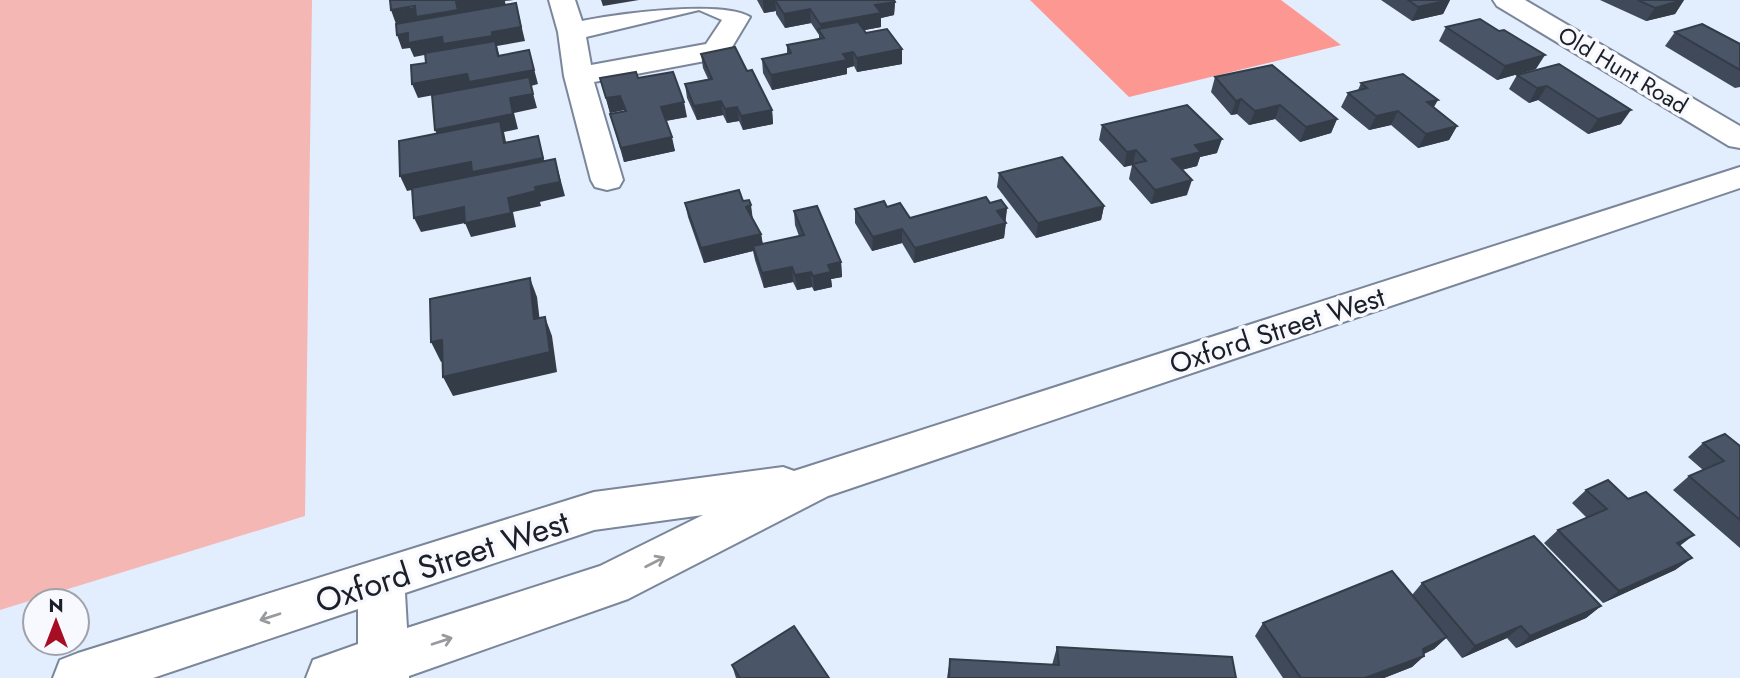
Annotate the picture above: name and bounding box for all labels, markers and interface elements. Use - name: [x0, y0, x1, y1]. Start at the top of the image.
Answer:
- street label: Old Hunt Road: [1552, 18, 1694, 122]
- street label: Oxford Street West: [1164, 276, 1390, 385]
- street label: Oxford Street West: [309, 498, 575, 625]
- one-way arrow: [644, 554, 665, 568]
- north arrow: [21, 587, 91, 657]
- text: N: [48, 592, 64, 619]
- one-way arrow: [259, 611, 281, 624]
- one-way arrow: [431, 634, 453, 647]

